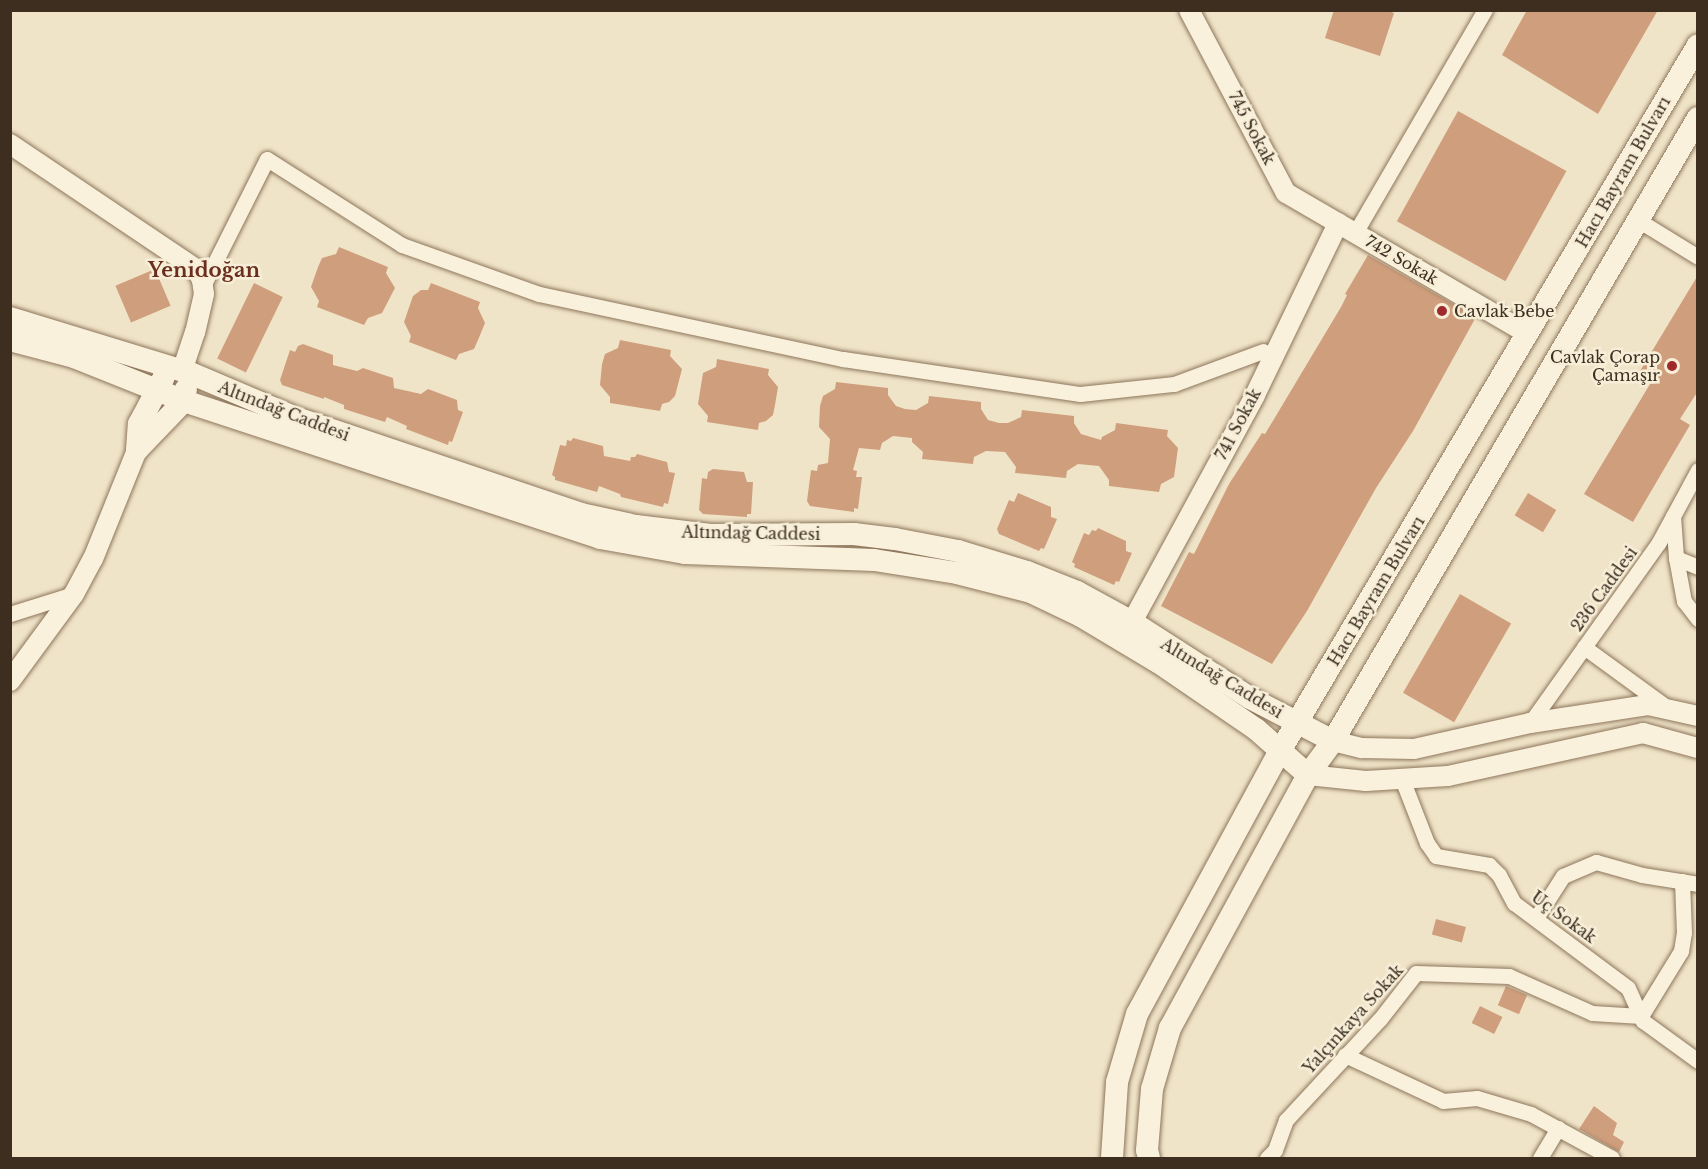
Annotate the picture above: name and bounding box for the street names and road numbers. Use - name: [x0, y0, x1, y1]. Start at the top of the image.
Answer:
- street label: 745 Sokak: [1225, 88, 1279, 168]
- street label: Hacı Bayram Bulvarı: [1572, 93, 1674, 251]
- street label: 742 Sokak: [1362, 231, 1442, 289]
- street label: Altındağ Caddesi: [216, 377, 352, 445]
- street label: 741 Sokak: [1211, 385, 1265, 463]
- street label: Hacı Bayram Bulvarı: [1324, 513, 1428, 669]
- street label: Altındağ Caddesi: [681, 522, 821, 544]
- street label: 236 Caddesi: [1567, 543, 1641, 635]
- street label: Altındağ Caddesi: [1157, 634, 1287, 722]
- street label: Uç Sokak: [1528, 887, 1600, 947]
- street label: Yalçınkaya Sokak: [1299, 960, 1407, 1078]

